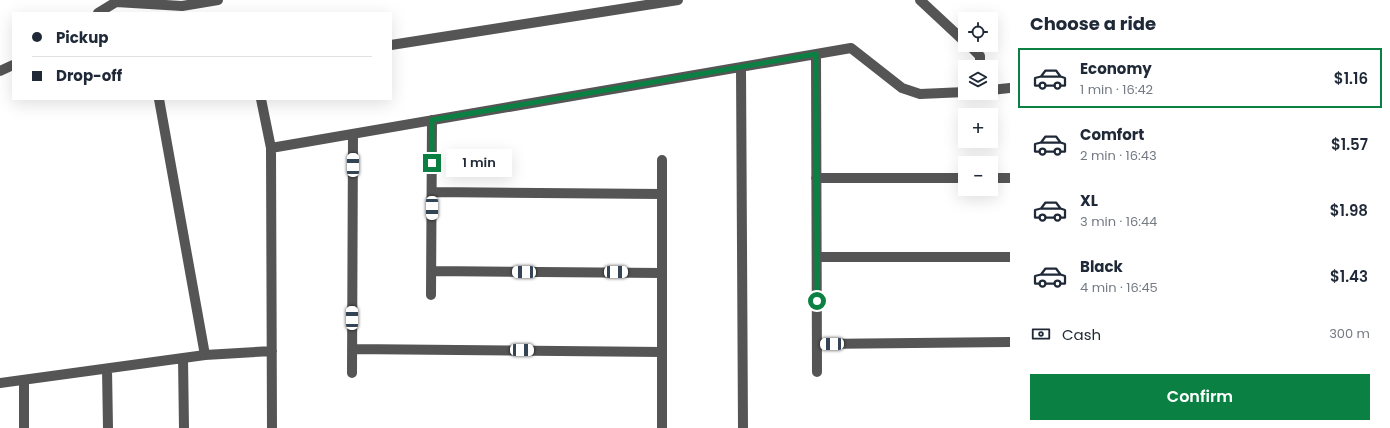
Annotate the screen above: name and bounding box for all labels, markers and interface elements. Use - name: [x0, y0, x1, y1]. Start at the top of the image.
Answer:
- text: Choose a ride: [1030, 11, 1156, 36]
- map controls: [958, 12, 998, 196]
- button: locate: [958, 12, 998, 52]
- text: Pickup: [56, 27, 108, 48]
- text: Economy: [1080, 58, 1152, 79]
- button: layers: [958, 60, 998, 100]
- icon: car: [1032, 60, 1068, 96]
- text: Drop-off: [56, 65, 122, 86]
- text: $1.16: [1334, 68, 1368, 89]
- text: 1 min · 16:42: [1080, 80, 1153, 99]
- button: +: [958, 108, 998, 148]
- text: Comfort: [1080, 124, 1144, 145]
- icon: car: [1032, 126, 1068, 162]
- text: $1.57: [1331, 134, 1368, 155]
- text: 2 min · 16:43: [1080, 146, 1157, 165]
- callout: 1 min: [446, 149, 512, 177]
- car: [347, 153, 359, 177]
- text: 1 min: [462, 153, 496, 172]
- route end: [423, 154, 441, 172]
- button: −: [958, 156, 998, 196]
- text: XL: [1080, 190, 1098, 211]
- icon: car: [1032, 192, 1068, 228]
- car: [426, 196, 438, 220]
- text: $1.98: [1330, 200, 1368, 221]
- text: 3 min · 16:44: [1080, 212, 1157, 231]
- text: Black: [1080, 256, 1123, 277]
- icon: car: [1032, 258, 1068, 294]
- car: [512, 266, 536, 278]
- car: [604, 266, 628, 278]
- text: $1.43: [1330, 266, 1368, 287]
- text: 4 min · 16:45: [1080, 278, 1158, 297]
- route start: [808, 292, 826, 310]
- car: [346, 306, 358, 330]
- icon: cash: [1030, 323, 1052, 345]
- text: Cash: [1062, 324, 1101, 345]
- text: 300 m: [1329, 324, 1370, 343]
- car: [820, 338, 844, 350]
- car: [510, 344, 534, 356]
- button: Confirm: [1030, 374, 1370, 420]

